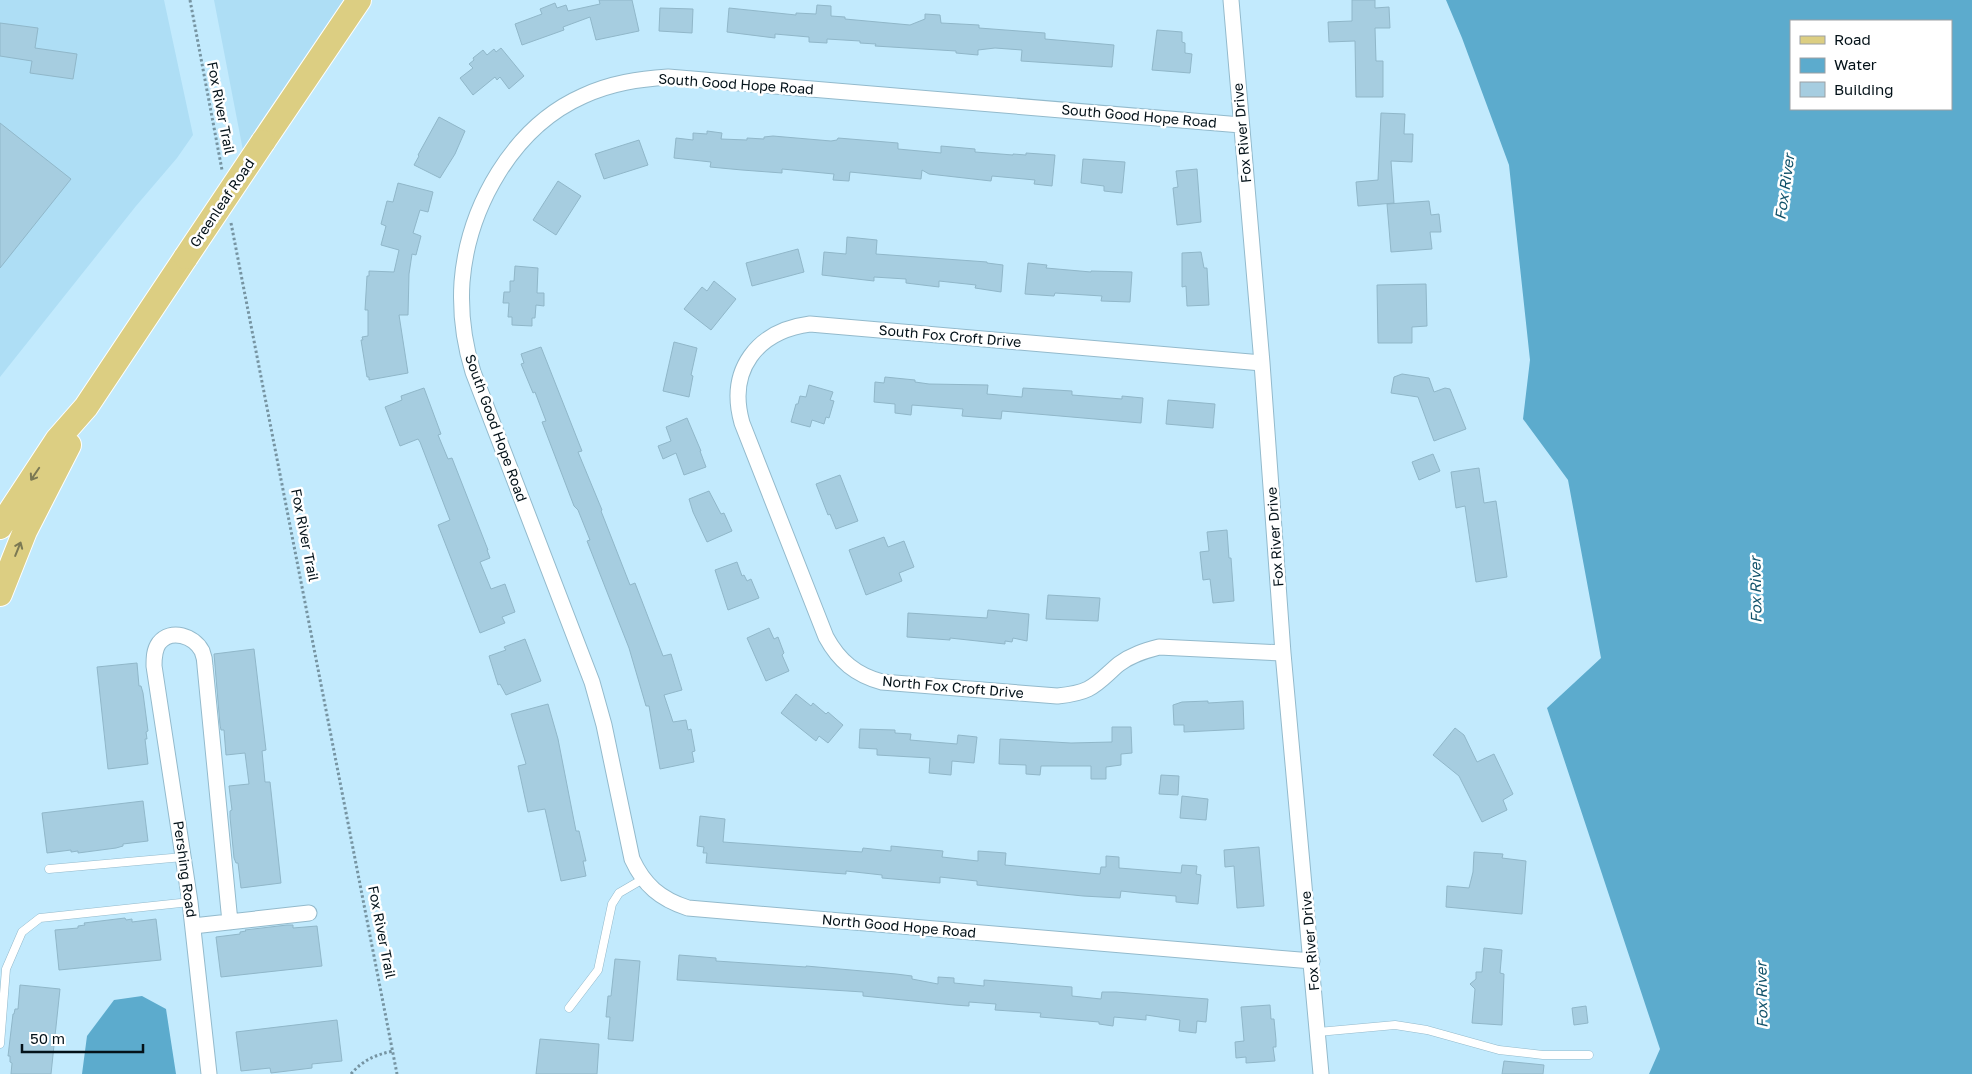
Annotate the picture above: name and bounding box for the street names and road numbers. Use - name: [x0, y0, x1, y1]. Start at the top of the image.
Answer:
- street label: Fox River Trail: [204, 60, 239, 156]
- street label: South Good Hope Road: [658, 70, 814, 97]
- street label: Fox River Drive: [1229, 82, 1254, 184]
- street label: South Good Hope Road: [1061, 100, 1217, 131]
- street label: Greenleaf Road: [186, 155, 258, 250]
- street label: South Fox Croft Drive: [878, 321, 1022, 350]
- street label: South Good Hope Road: [462, 352, 531, 504]
- street label: Fox River Trail: [288, 487, 323, 583]
- street label: Fox River Drive: [1263, 487, 1286, 588]
- street label: North Fox Croft Drive: [881, 672, 1025, 701]
- street label: Pershing Road: [170, 820, 201, 918]
- street label: Fox River Trail: [365, 884, 400, 980]
- street label: Fox River Drive: [1297, 890, 1322, 992]
- street label: North Good Hope Road: [821, 910, 977, 941]

